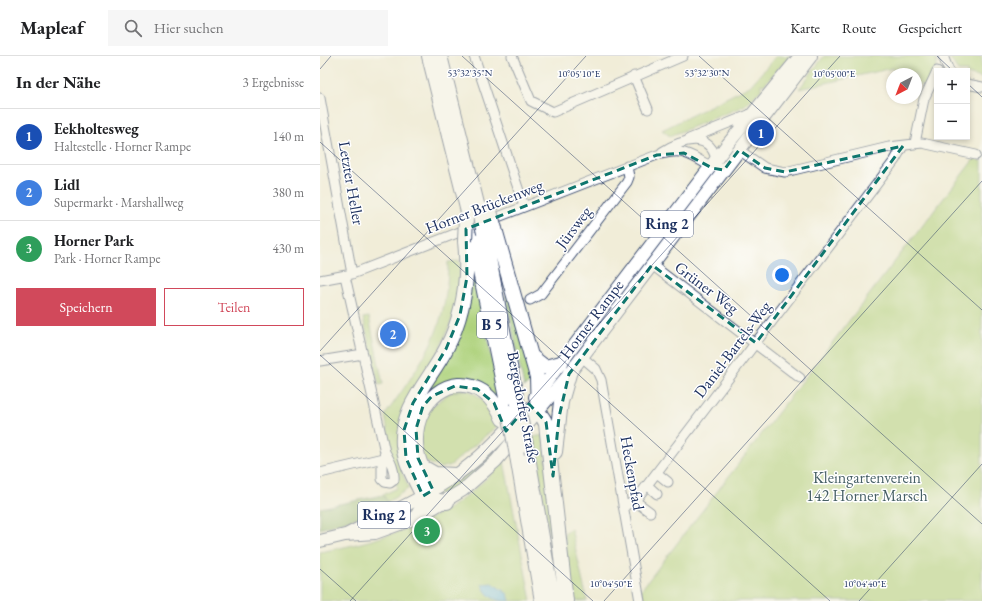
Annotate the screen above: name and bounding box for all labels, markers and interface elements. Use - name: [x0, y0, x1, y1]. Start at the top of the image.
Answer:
- search box: [108, 10, 388, 46]
- text: Mapleaf: [20, 15, 84, 40]
- icon: search: [122, 17, 144, 39]
- text: Hier suchen: [154, 18, 224, 37]
- text: Karte: [790, 19, 820, 37]
- text: Route: [842, 19, 876, 37]
- text: Gespeichert: [898, 19, 962, 37]
- text: 53°32'35"N: [448, 66, 493, 79]
- text: 53°32'30"N: [685, 66, 730, 79]
- text: 10°05'10"E: [558, 67, 601, 80]
- text: 10°05'00"E: [813, 67, 856, 80]
- north arrow: [886, 68, 922, 104]
- map controls: [934, 68, 970, 140]
- button: +: [934, 68, 970, 104]
- text: In der Nähe: [16, 71, 101, 93]
- text: 3 Ergebnisse: [243, 74, 304, 91]
- button: −: [934, 104, 970, 140]
- pin: 1: [748, 118, 774, 148]
- text: Eekholtesweg: [54, 119, 139, 138]
- text: 1: [26, 128, 32, 145]
- text: 140 m: [273, 128, 304, 145]
- text: Haltestelle · Horner Rampe: [54, 138, 191, 155]
- street label: Letzter Heller: [334, 139, 369, 227]
- street label: Horner Brückenweg: [422, 174, 547, 239]
- text: Lidl: [54, 175, 80, 194]
- text: 2: [26, 184, 32, 201]
- text: 380 m: [273, 184, 304, 201]
- text: Supermarkt · Marshallweg: [54, 194, 183, 211]
- street label: Jürsweg: [549, 201, 597, 254]
- road number: Ring 2: [641, 211, 693, 237]
- text: Horner Park: [54, 231, 134, 250]
- text: 3: [26, 240, 32, 257]
- text: 430 m: [273, 240, 304, 257]
- text: Park · Horner Rampe: [54, 250, 161, 267]
- street label: Grüner Weg: [670, 256, 744, 319]
- your location: [772, 265, 792, 285]
- street label: Horner Rampe: [555, 275, 628, 363]
- button: Speichern: [16, 288, 156, 326]
- button: Teilen: [164, 288, 304, 326]
- street label: Daniel-Bartels-Weg: [689, 296, 776, 402]
- road number: B 5: [477, 312, 507, 338]
- pin: 2: [380, 319, 406, 349]
- street label: Bergedorfer Straße: [502, 349, 545, 465]
- street label: Heckenpfad: [616, 434, 650, 513]
- park label: Kleingartenverein 142 Horner Marsch: [806, 467, 928, 506]
- road number: Ring 2: [358, 502, 410, 528]
- pin: 3: [414, 516, 440, 546]
- text: 10°04'50"E: [590, 577, 633, 590]
- text: 10°04'40"E: [844, 577, 887, 590]

